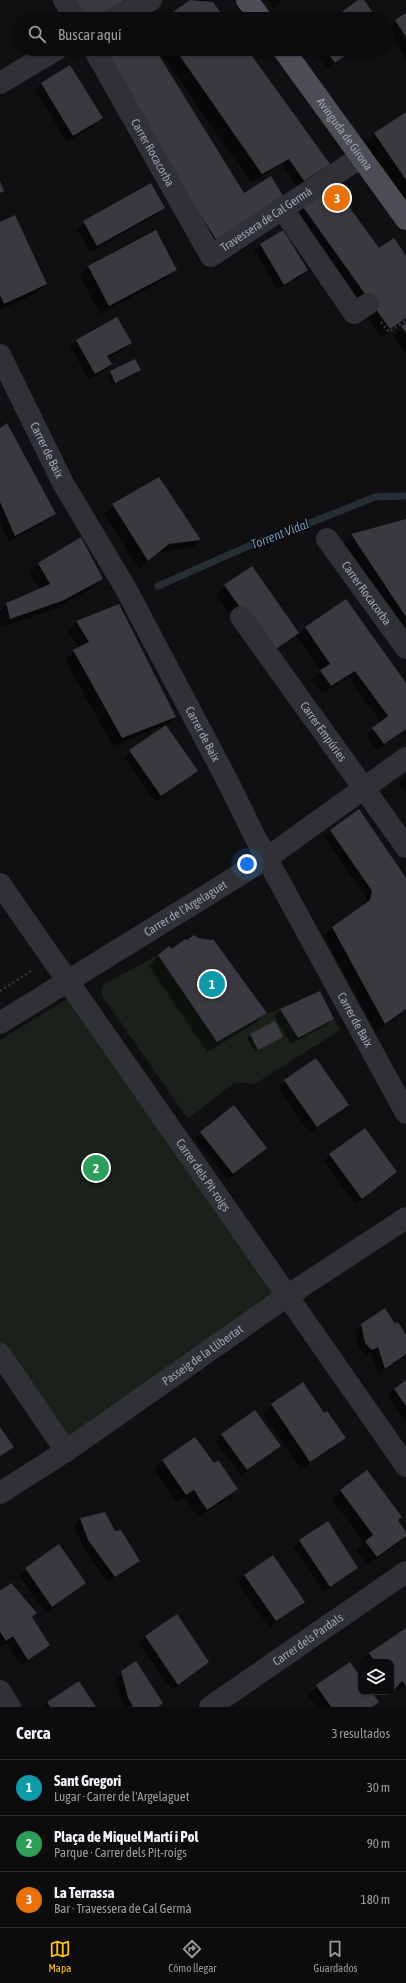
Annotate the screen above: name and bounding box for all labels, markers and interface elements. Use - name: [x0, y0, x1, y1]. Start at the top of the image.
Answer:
- search box: [12, 12, 394, 56]
- icon: search: [26, 23, 48, 45]
- text: Buscar aquí: [58, 26, 121, 43]
- street label: Avinguda de Girona: [314, 95, 375, 173]
- street label: Carrer Rocacorba: [128, 116, 177, 189]
- pin: 3: [324, 183, 350, 213]
- street label: Travessera de Cal Germà: [218, 184, 315, 255]
- street label: Carrer de Baix: [27, 420, 67, 480]
- water label: Torrent Vidal: [249, 516, 311, 552]
- street label: Carrer Rocacorba: [339, 559, 394, 628]
- street label: Carrer Empúries: [297, 699, 349, 764]
- street label: Carrer de Baix: [182, 704, 223, 764]
- your location: [237, 854, 257, 874]
- street label: Carrer de l'Argelaguet: [141, 877, 230, 939]
- pin: 1: [199, 969, 225, 999]
- street label: Carrer de Baix: [334, 990, 376, 1050]
- street label: Carrer dels Pit-roigs: [173, 1136, 233, 1214]
- pin: 2: [83, 1153, 109, 1183]
- street label: Passeig de la Llibertat: [159, 1322, 246, 1388]
- street label: Carrer dels Pardals: [270, 1610, 346, 1669]
- map controls: [358, 1659, 394, 1695]
- button: layers: [358, 1659, 394, 1695]
- text: Cerca: [16, 1723, 51, 1743]
- text: 3 resultados: [331, 1726, 390, 1741]
- text: Sant Gregori: [54, 1772, 121, 1789]
- text: 1: [26, 1780, 32, 1795]
- text: 30 m: [367, 1780, 390, 1795]
- text: Lugar · Carrer de l'Argelaguet: [54, 1789, 189, 1804]
- text: Plaça de Miquel Martí i Pol: [54, 1828, 198, 1845]
- text: 2: [26, 1836, 32, 1851]
- text: 90 m: [367, 1836, 390, 1851]
- text: Parque · Carrer dels Pit-roigs: [54, 1845, 187, 1860]
- text: La Terrassa: [54, 1884, 114, 1901]
- text: 3: [26, 1892, 32, 1907]
- text: 180 m: [361, 1892, 390, 1907]
- text: Bar · Travessera de Cal Germà: [54, 1901, 192, 1916]
- tab: Mapa: [48, 1938, 71, 1974]
- tab: Cómo llegar: [168, 1938, 217, 1974]
- tab: Guardados: [313, 1938, 358, 1974]

